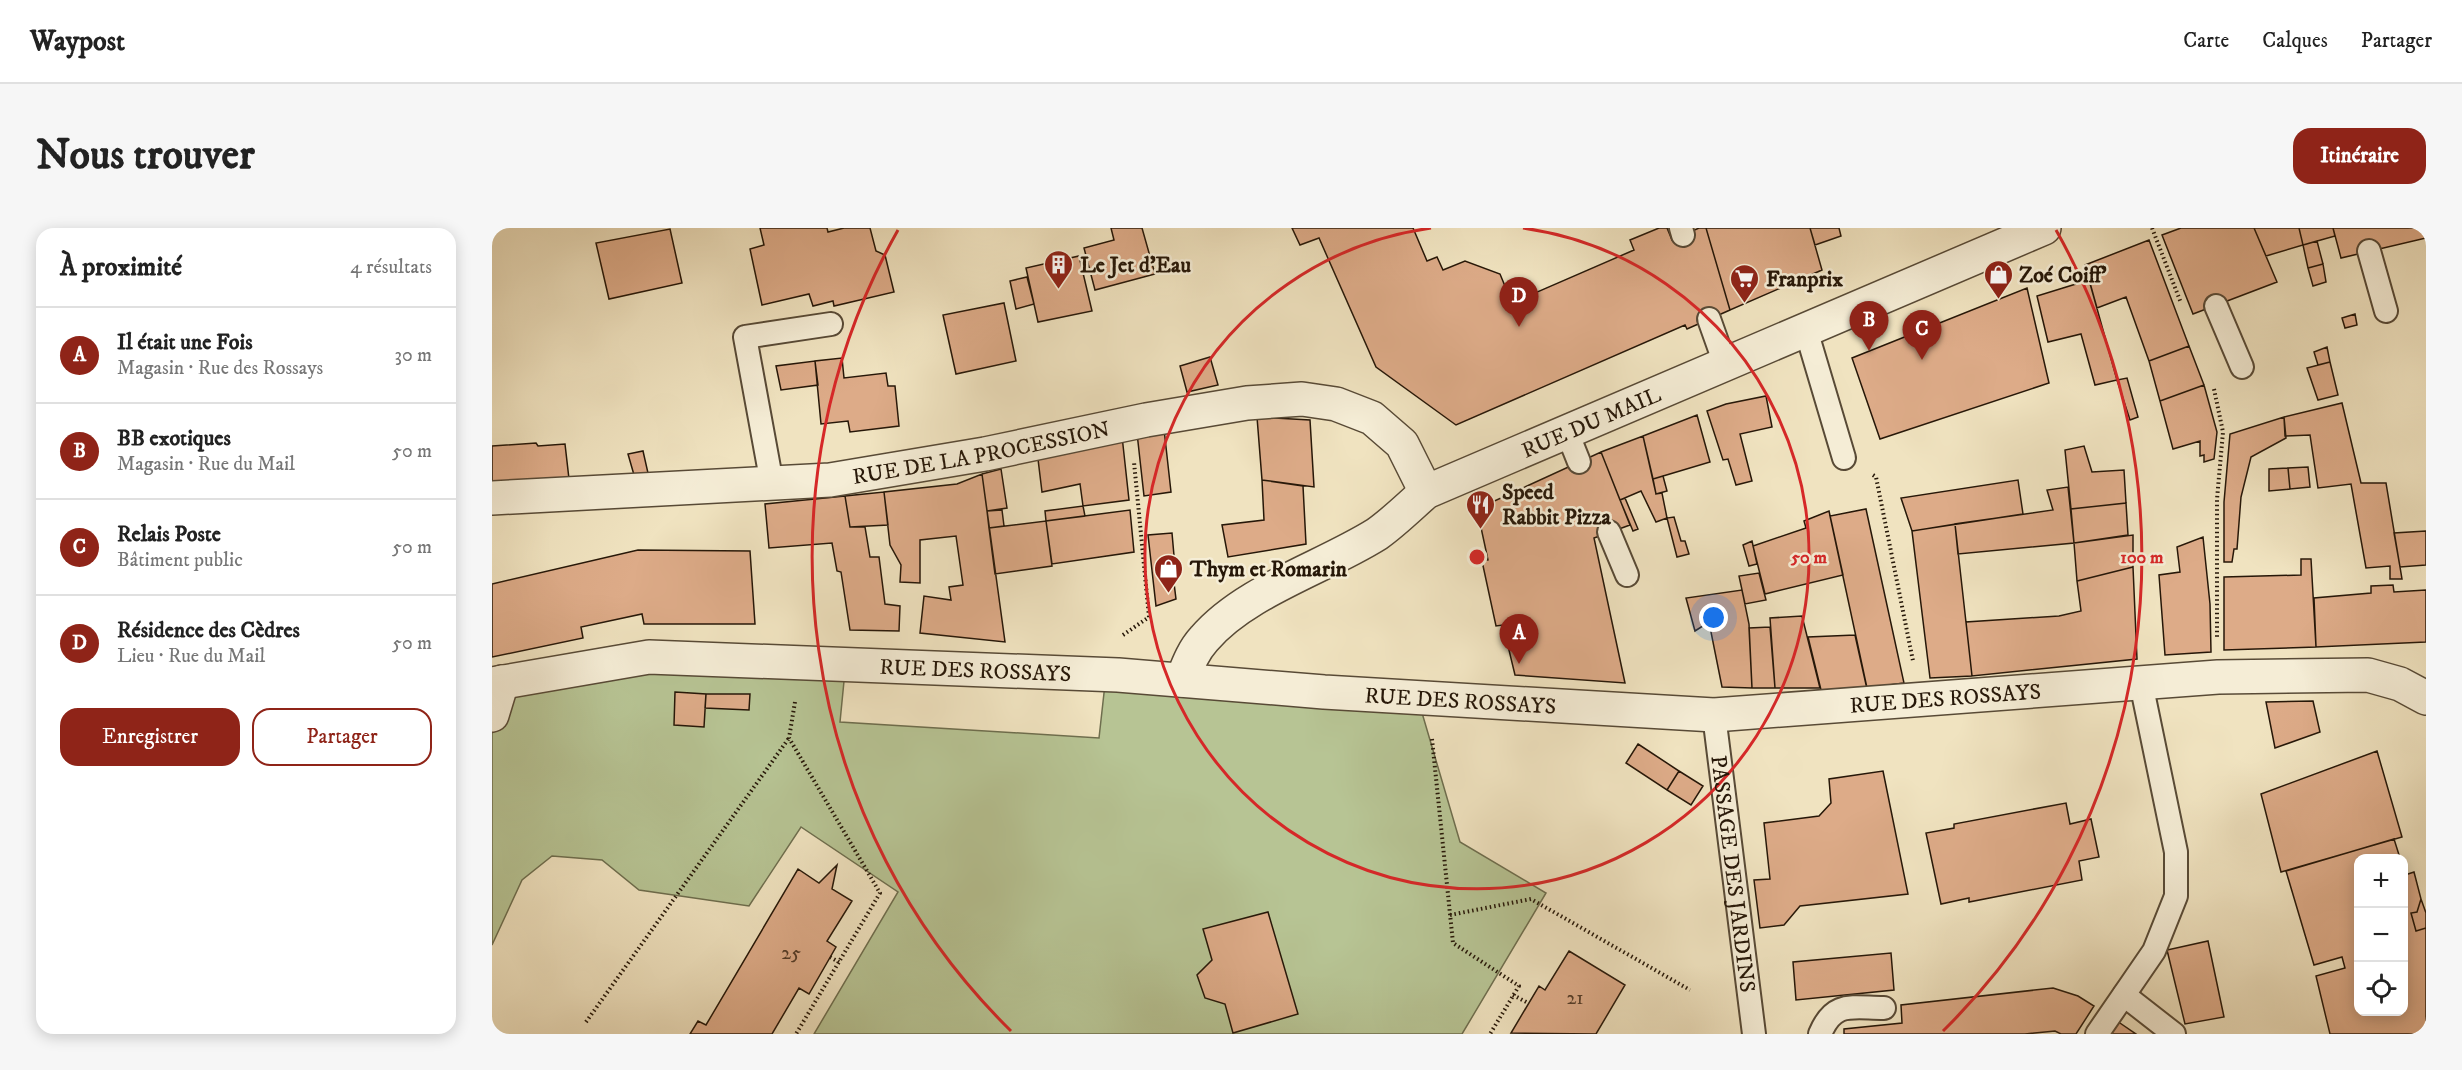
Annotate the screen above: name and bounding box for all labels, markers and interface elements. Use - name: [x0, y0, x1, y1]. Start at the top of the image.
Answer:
- text: Waypost: [30, 24, 125, 59]
- text: Carte: [2183, 28, 2229, 54]
- text: Calques: [2262, 28, 2328, 54]
- text: Partager: [2361, 28, 2432, 54]
- button: Itinéraire: [2293, 128, 2426, 184]
- text: Nous trouver: [36, 130, 255, 182]
- building icon: Le Jet d’Eau: [1043, 248, 1075, 290]
- text: À proximité: [60, 251, 182, 284]
- place label: Le Jet d’Eau: [1080, 252, 1191, 279]
- text: 4 résultats: [350, 255, 432, 280]
- shop icon: Zoé Coiff': [1982, 258, 2014, 300]
- supermarket icon: Franprix: [1729, 262, 1761, 304]
- place label: Zoé Coiff': [2019, 262, 2107, 289]
- place label: Franprix: [1766, 266, 1843, 293]
- pin: D: [1500, 278, 1538, 327]
- pin: B: [1850, 302, 1888, 351]
- pin: C: [1902, 310, 1942, 360]
- text: Il était une Fois: [117, 329, 253, 356]
- text: A: [73, 343, 86, 368]
- text: 30 m: [394, 343, 432, 368]
- text: Magasin · Rue des Rossays: [117, 356, 323, 381]
- street label: RUE DU MAIL: [1518, 381, 1665, 465]
- street label: RUE DE LA PROCESSION: [851, 416, 1112, 491]
- text: BB exotiques: [117, 425, 231, 452]
- text: B: [73, 439, 86, 464]
- text: 50 m: [392, 439, 432, 464]
- text: Magasin · Rue du Mail: [117, 452, 295, 477]
- place label: Speed Rabbit Pizza: [1502, 479, 1611, 531]
- restaurant icon: Speed Rabbit Pizza: [1465, 488, 1497, 530]
- text: Relais Poste: [117, 521, 221, 548]
- text: C: [73, 535, 86, 560]
- text: 50 m: [392, 535, 432, 560]
- centre of rings: [1467, 547, 1487, 567]
- text: 50 m: [1790, 547, 1827, 569]
- text: 100 m: [2120, 547, 2164, 569]
- text: Bâtiment public: [117, 548, 243, 573]
- shop icon: Thym et Romarin: [1153, 552, 1185, 594]
- place label: Thym et Romarin: [1189, 556, 1348, 583]
- your location: [1699, 603, 1728, 632]
- pin: A: [1500, 614, 1538, 664]
- text: Résidence des Cèdres: [117, 617, 300, 644]
- text: D: [72, 631, 87, 656]
- text: 50 m: [392, 631, 432, 656]
- text: Lieu · Rue du Mail: [117, 644, 265, 669]
- street label: RUE DES ROSSAYS: [879, 654, 1072, 688]
- street label: RUE DES ROSSAYS: [1849, 678, 2042, 720]
- street label: RUE DES ROSSAYS: [1364, 682, 1557, 721]
- button: Enregistrer: [60, 708, 240, 766]
- button: Partager: [252, 708, 432, 766]
- street label: PASSAGE DES JARDINS: [1704, 754, 1761, 994]
- map controls: [2354, 854, 2408, 1016]
- button: +: [2354, 854, 2408, 908]
- button: −: [2354, 908, 2408, 962]
- house number: 25: [781, 941, 801, 966]
- button: locate: [2354, 962, 2408, 1016]
- house number: 21: [1566, 986, 1584, 1011]

